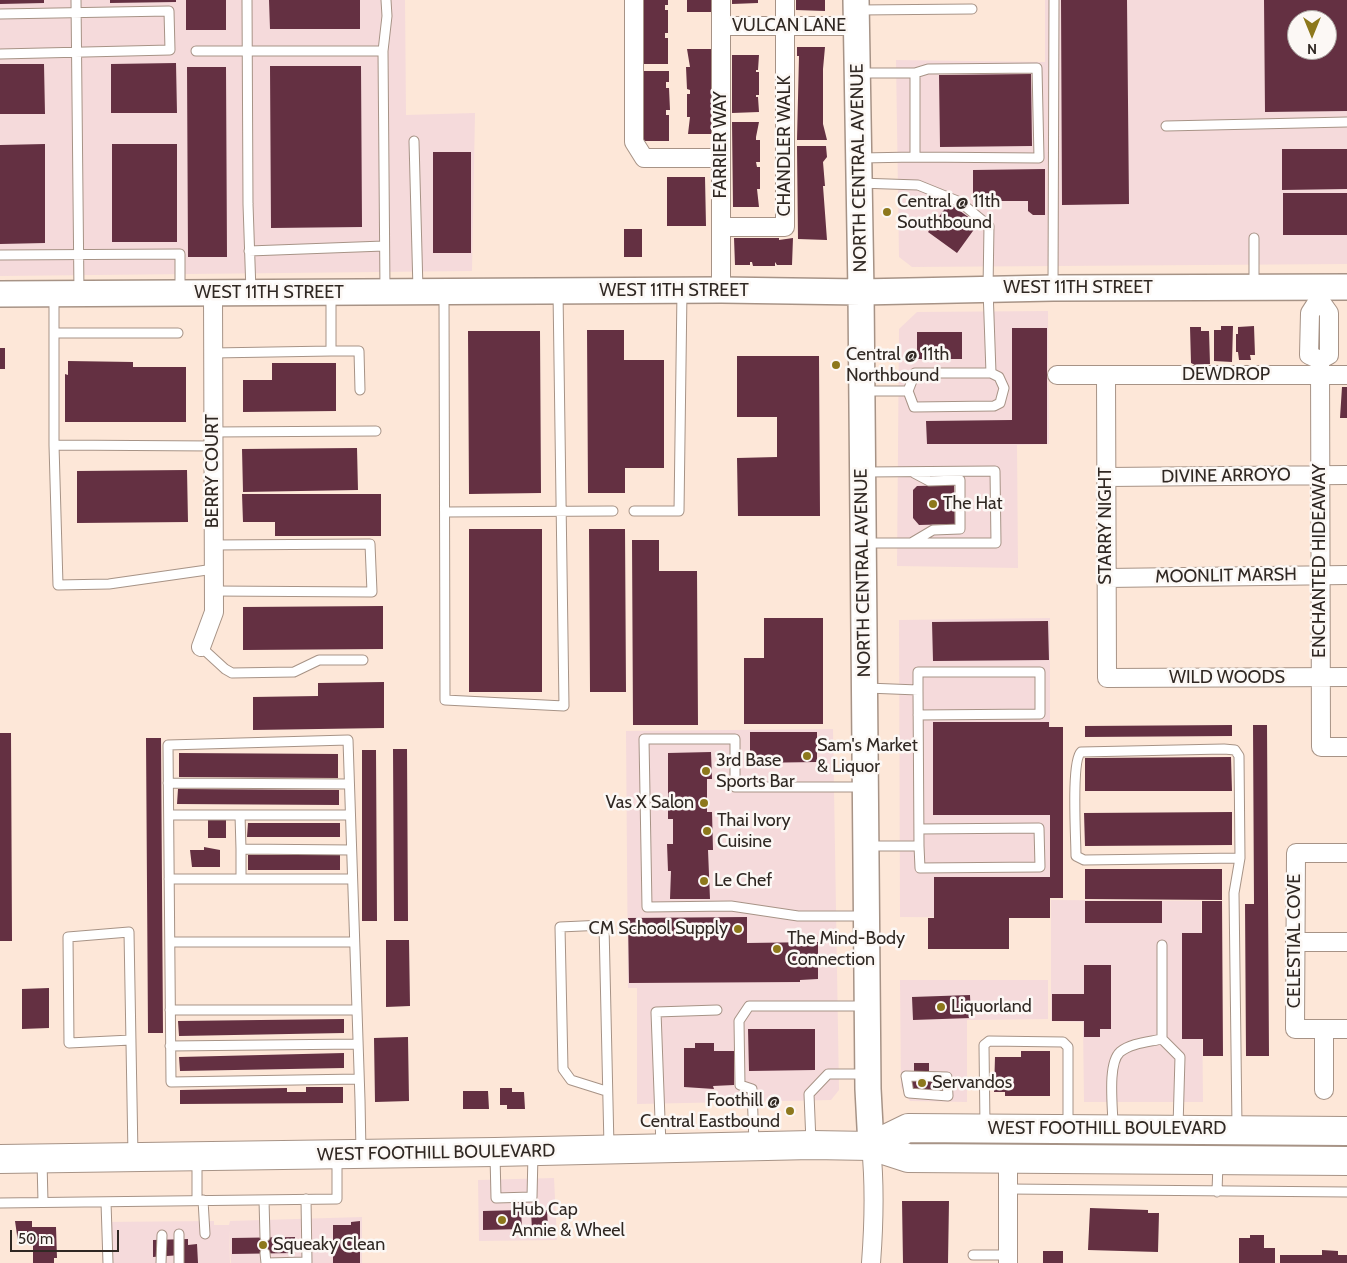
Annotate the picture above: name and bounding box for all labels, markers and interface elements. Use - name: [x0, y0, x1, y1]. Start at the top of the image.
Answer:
- north arrow: [1287, 10, 1337, 60]
- street label: VULCAN LANE: [732, 15, 846, 37]
- text: N: [1307, 40, 1317, 58]
- street label: NORTH CENTRAL AVENUE: [846, 63, 872, 273]
- street label: CHANDLER WALK: [774, 75, 796, 217]
- street label: FARRIER WAY: [710, 91, 732, 199]
- place label: Central @ 11th Southbound: [897, 191, 1000, 233]
- marker: Central @ 11th Southbound: [881, 206, 893, 218]
- street label: WEST 11TH STREET: [1003, 277, 1153, 299]
- street label: WEST 11TH STREET: [599, 280, 749, 302]
- street label: WEST 11TH STREET: [194, 282, 344, 304]
- place label: Central @ 11th Northbound: [846, 344, 949, 386]
- marker: Central @ 11th Northbound: [830, 359, 842, 371]
- street label: DEWDROP: [1182, 364, 1270, 386]
- street label: BERRY COURT: [202, 414, 224, 528]
- street label: DIVINE ARROYO: [1161, 464, 1291, 488]
- street label: ENCHANTED HIDEAWAY: [1309, 464, 1331, 658]
- street label: STARRY NIGHT: [1095, 467, 1117, 585]
- street label: NORTH CENTRAL AVENUE: [850, 468, 876, 678]
- place label: The Hat: [943, 493, 1003, 515]
- marker: The Hat: [927, 498, 939, 510]
- street label: MOONLIT MARSH: [1155, 564, 1297, 588]
- street label: WILD WOODS: [1169, 667, 1285, 689]
- place label: Sam's Market & Liquor: [817, 735, 918, 778]
- place label: 3rd Base Sports Bar: [716, 750, 795, 792]
- marker: Sam's Market & Liquor: [801, 750, 813, 762]
- marker: 3rd Base Sports Bar: [700, 765, 712, 777]
- place label: Vas X Salon: [606, 792, 694, 814]
- marker: Vas X Salon: [698, 797, 710, 809]
- place label: Thai Ivory Cuisine: [717, 810, 791, 852]
- marker: Thai Ivory Cuisine: [701, 825, 713, 837]
- place label: Le Chef: [714, 870, 772, 892]
- street label: CELESTIAL COVE: [1284, 874, 1306, 1008]
- marker: Le Chef: [698, 875, 710, 887]
- place label: CM School Supply: [589, 918, 728, 940]
- marker: CM School Supply: [732, 923, 744, 935]
- place label: The Mind-Body Connection: [787, 928, 905, 971]
- marker: The Mind-Body Connection: [771, 943, 783, 955]
- place label: Liquorland: [951, 996, 1032, 1018]
- marker: Liquorland: [935, 1001, 947, 1013]
- place label: Servandos: [932, 1072, 1012, 1094]
- marker: Servandos: [916, 1077, 928, 1089]
- place label: Foothill @ Central Eastbound: [640, 1090, 780, 1132]
- marker: Foothill @ Central Eastbound: [784, 1105, 796, 1117]
- street label: WEST FOOTHILL BOULEVARD: [988, 1118, 1226, 1140]
- street label: WEST FOOTHILL BOULEVARD: [317, 1140, 555, 1166]
- place label: Hub Cap Annie & Wheel: [512, 1199, 625, 1242]
- marker: Hub Cap Annie & Wheel: [496, 1214, 508, 1226]
- scale bar: [12, 1220, 121, 1252]
- text: 50 m: [18, 1230, 53, 1248]
- place label: Squeaky Clean: [273, 1234, 385, 1256]
- marker: Squeaky Clean: [257, 1239, 269, 1251]

